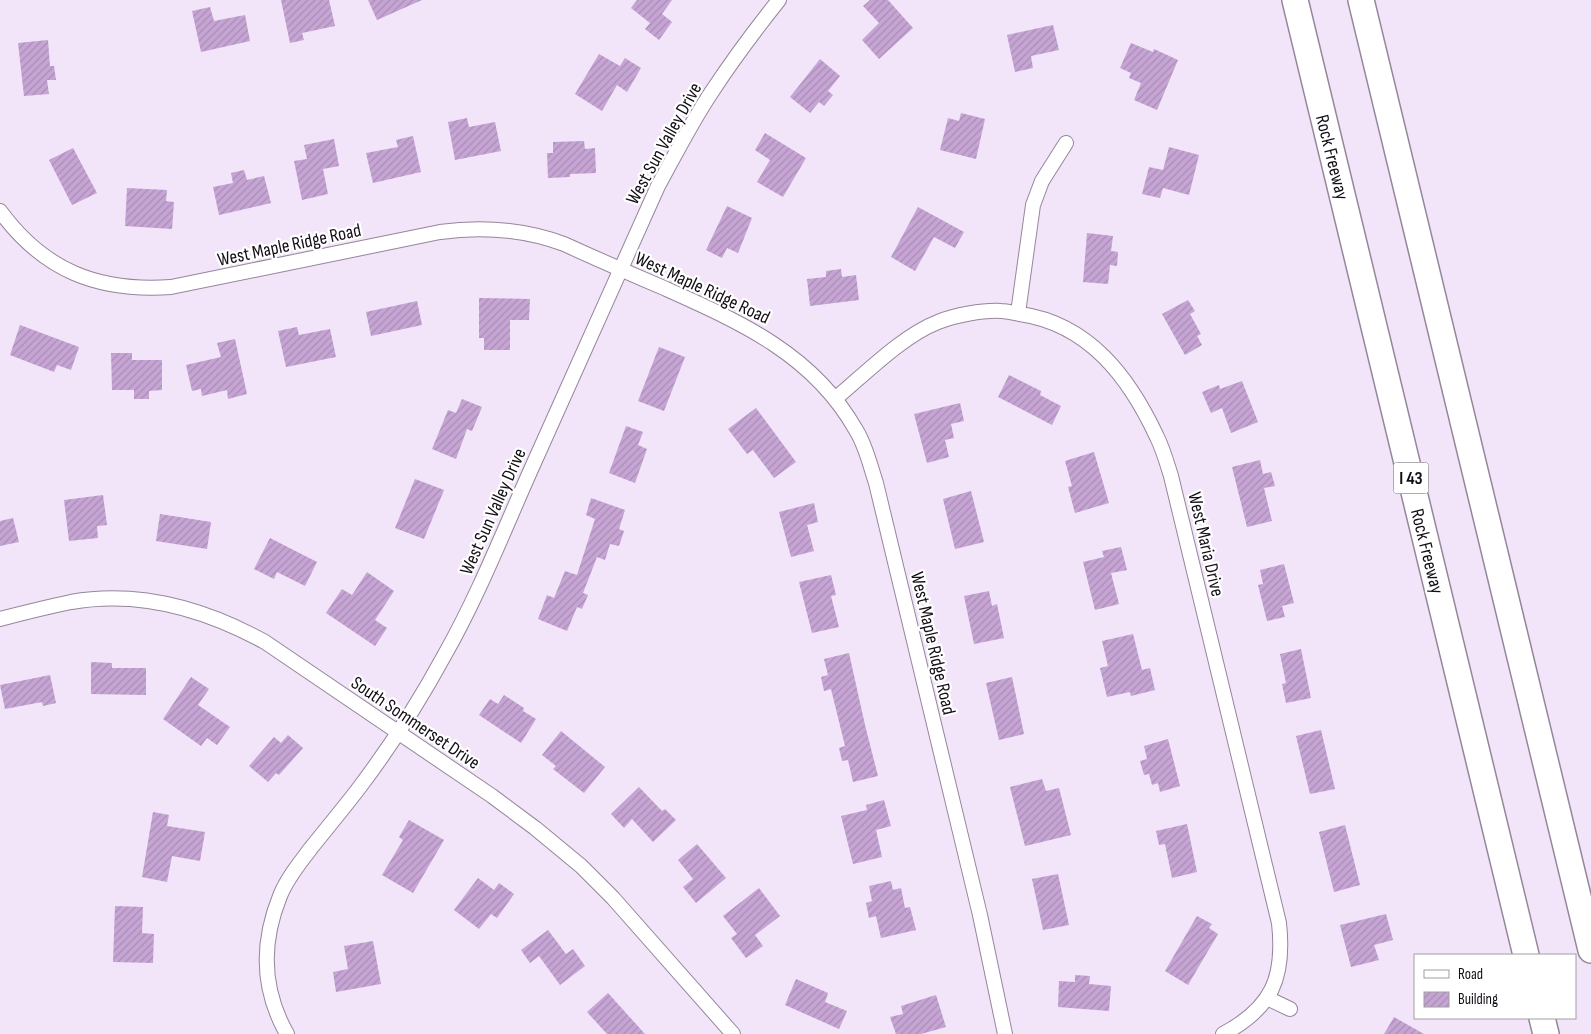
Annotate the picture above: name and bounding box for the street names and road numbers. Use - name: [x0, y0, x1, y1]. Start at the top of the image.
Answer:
- street label: West Sun Valley Drive: [621, 79, 707, 209]
- street label: Rock Freeway: [1310, 112, 1353, 203]
- street label: West Maple Ridge Road: [215, 219, 363, 272]
- street label: West Maple Ridge Road: [631, 247, 773, 330]
- street label: West Sun Valley Drive: [455, 445, 532, 578]
- road number: I 43: [1394, 462, 1428, 493]
- street label: West Maria Drive: [1182, 490, 1229, 599]
- street label: Rock Freeway: [1405, 506, 1448, 597]
- street label: West Maple Ridge Road: [905, 570, 960, 717]
- street label: South Sommerset Drive: [346, 672, 484, 775]

